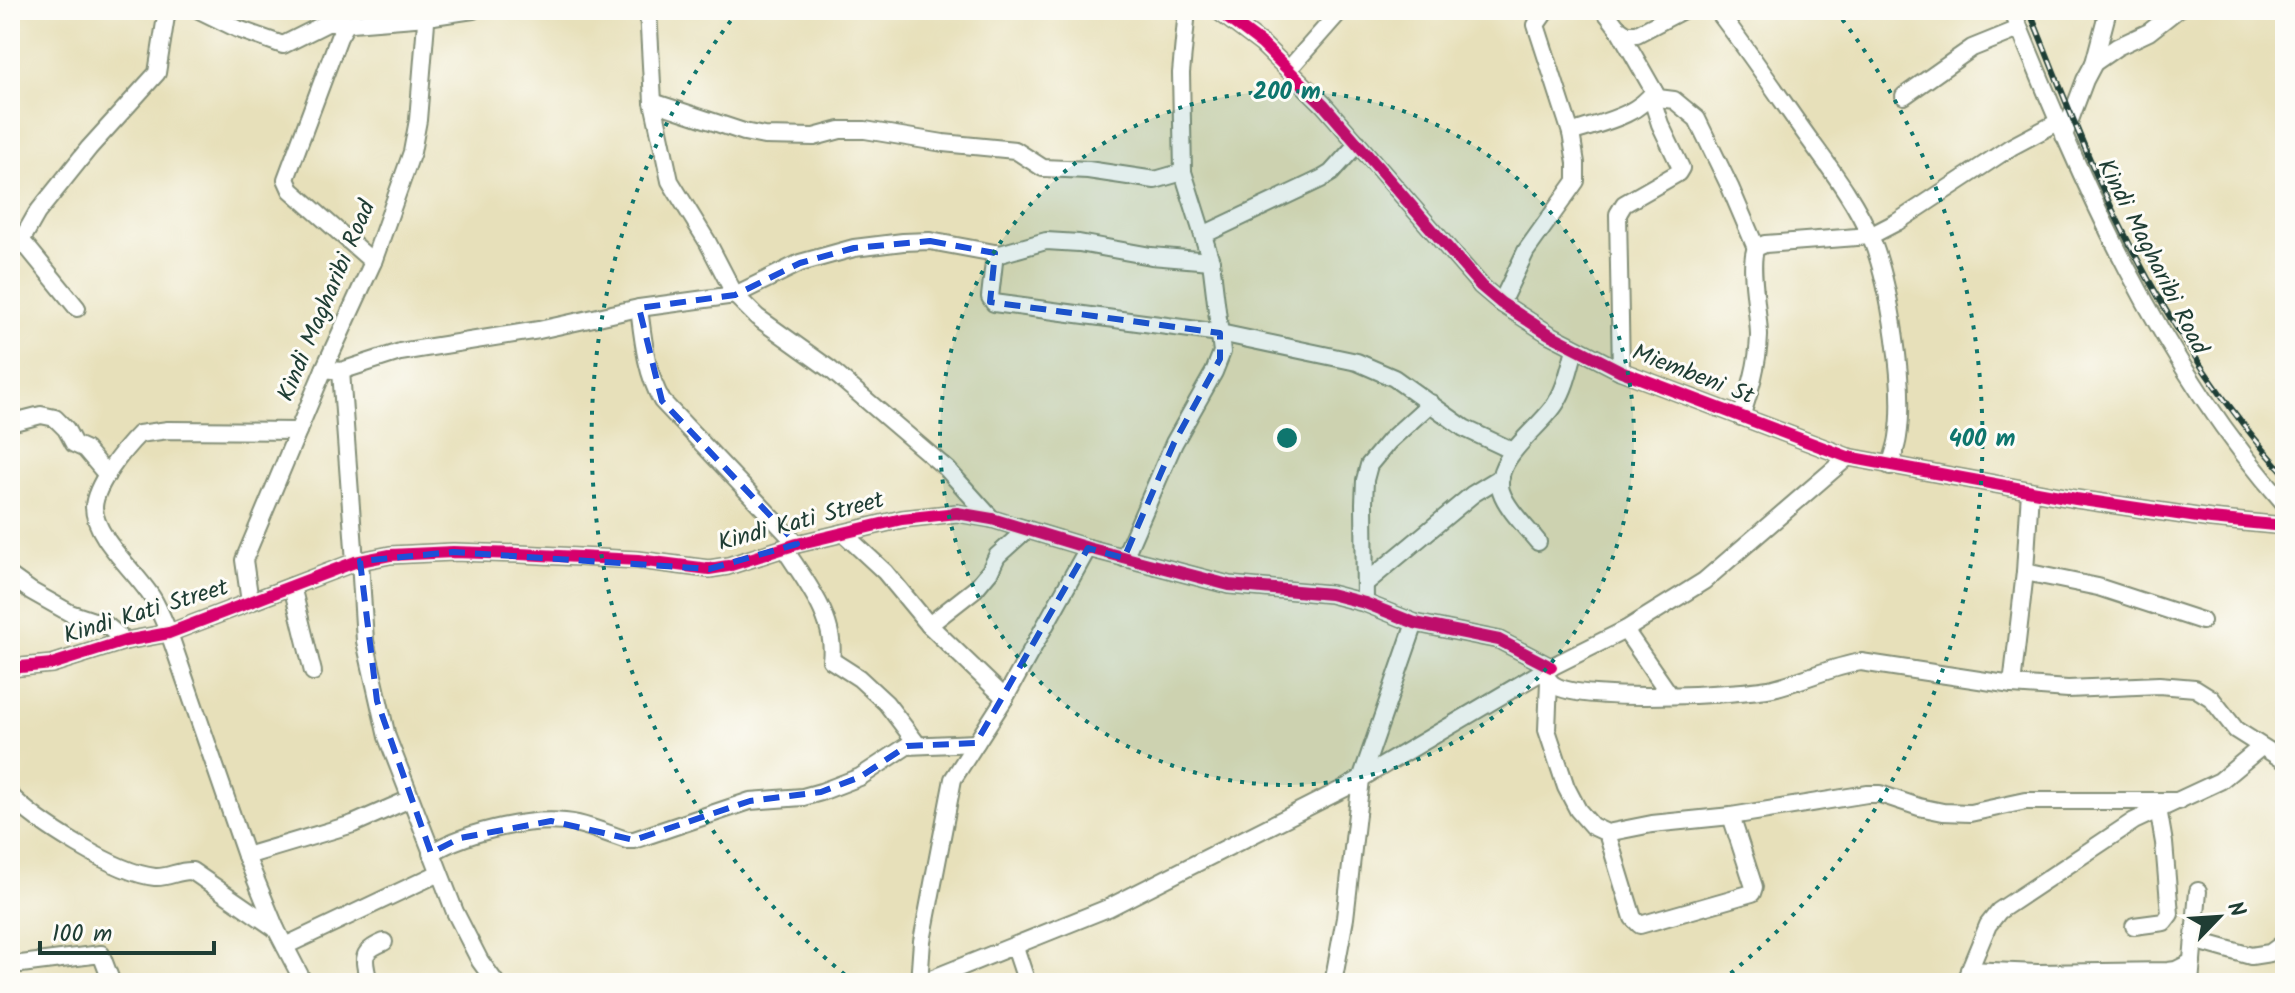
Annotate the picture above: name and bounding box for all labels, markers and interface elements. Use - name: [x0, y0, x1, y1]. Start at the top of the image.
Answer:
- text: 200 m: [1253, 73, 1321, 112]
- street label: Kindi Magharibi Road: [2086, 152, 2219, 363]
- street label: Kindi Magharibi Road: [267, 193, 387, 408]
- street label: Miembeni St: [1626, 334, 1760, 416]
- text: 400 m: [1949, 420, 2015, 459]
- centre of rings: [1273, 424, 1301, 452]
- street label: Kindi Kati Street: [713, 481, 889, 563]
- street label: Kindi Kati Street: [59, 568, 234, 656]
- north arrow: [2179, 877, 2259, 957]
- text: N: [2216, 896, 2254, 923]
- scale bar: [40, 905, 214, 955]
- text: 100 m: [52, 915, 112, 954]

